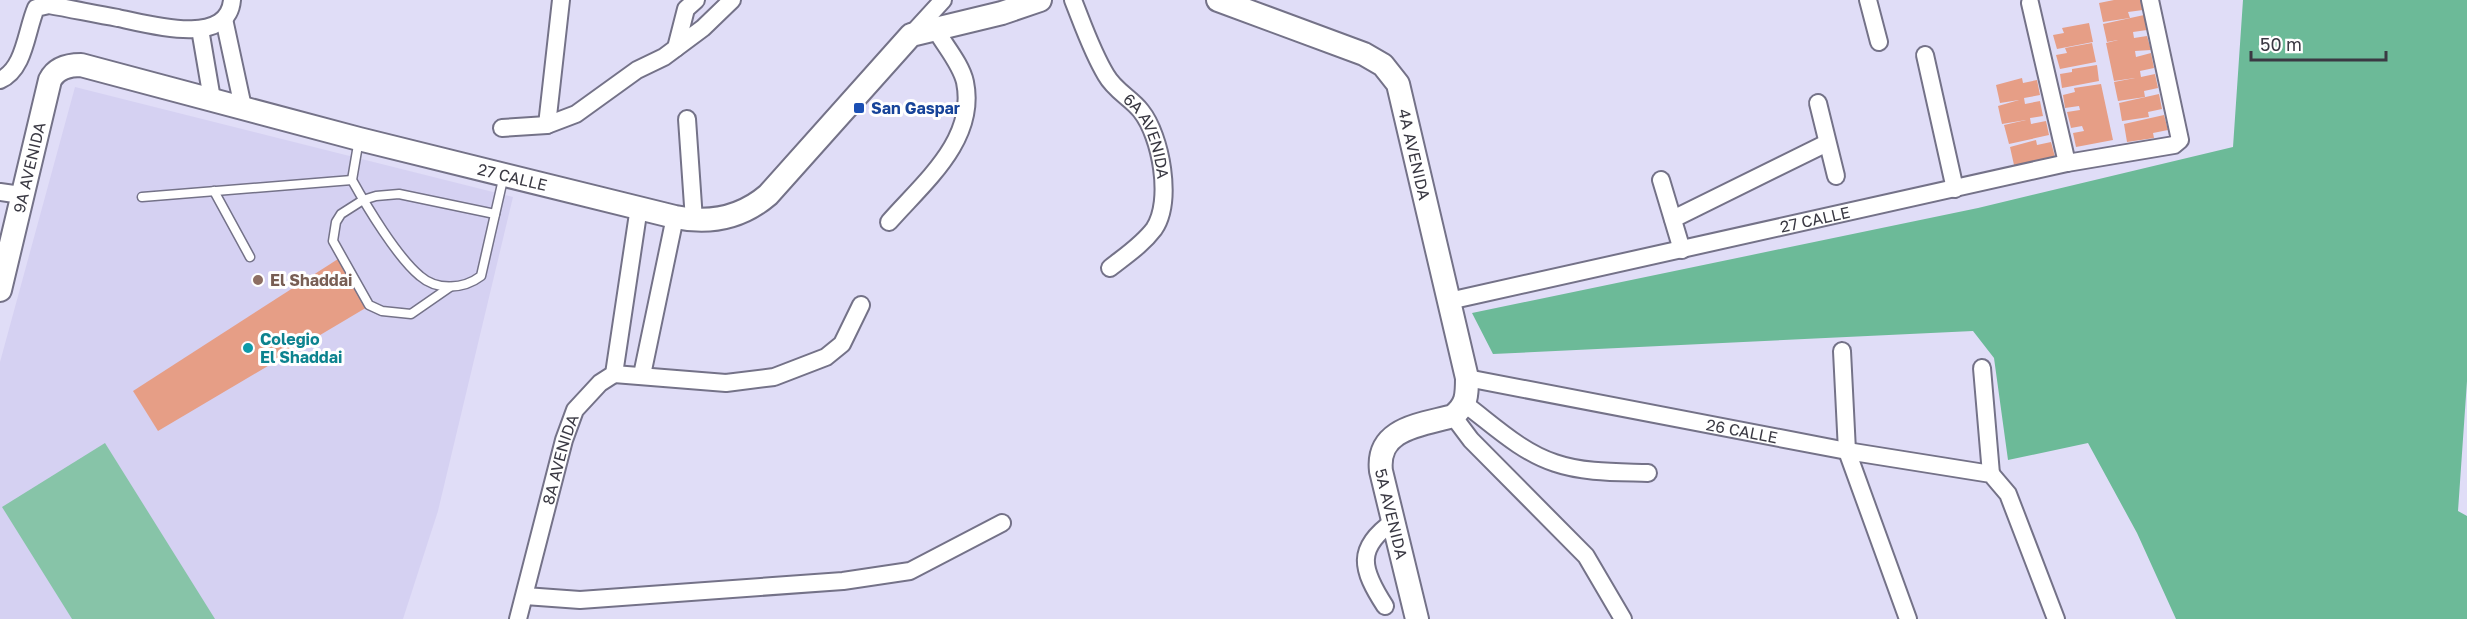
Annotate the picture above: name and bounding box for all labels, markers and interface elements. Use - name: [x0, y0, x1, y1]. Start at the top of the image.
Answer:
- scale bar: [2251, 24, 2386, 62]
- text: 50 m: [2260, 33, 2302, 55]
- street label: 6A AVENIDA: [1119, 89, 1173, 180]
- place label: San Gaspar: [871, 98, 960, 118]
- marker: San Gaspar: [852, 101, 866, 115]
- street label: 4A AVENIDA: [1394, 107, 1435, 202]
- street label: 9A AVENIDA: [9, 120, 50, 215]
- street label: 27 CALLE: [476, 159, 549, 195]
- street label: 27 CALLE: [1778, 202, 1852, 237]
- place label: El Shaddai: [270, 270, 352, 290]
- marker: El Shaddai: [251, 273, 265, 287]
- place label: Colegio El Shaddai: [260, 329, 342, 367]
- marker: Colegio El Shaddai: [241, 341, 255, 355]
- street label: 8A AVENIDA: [538, 411, 583, 507]
- street label: 26 CALLE: [1705, 414, 1779, 447]
- street label: 5A AVENIDA: [1371, 467, 1412, 562]

